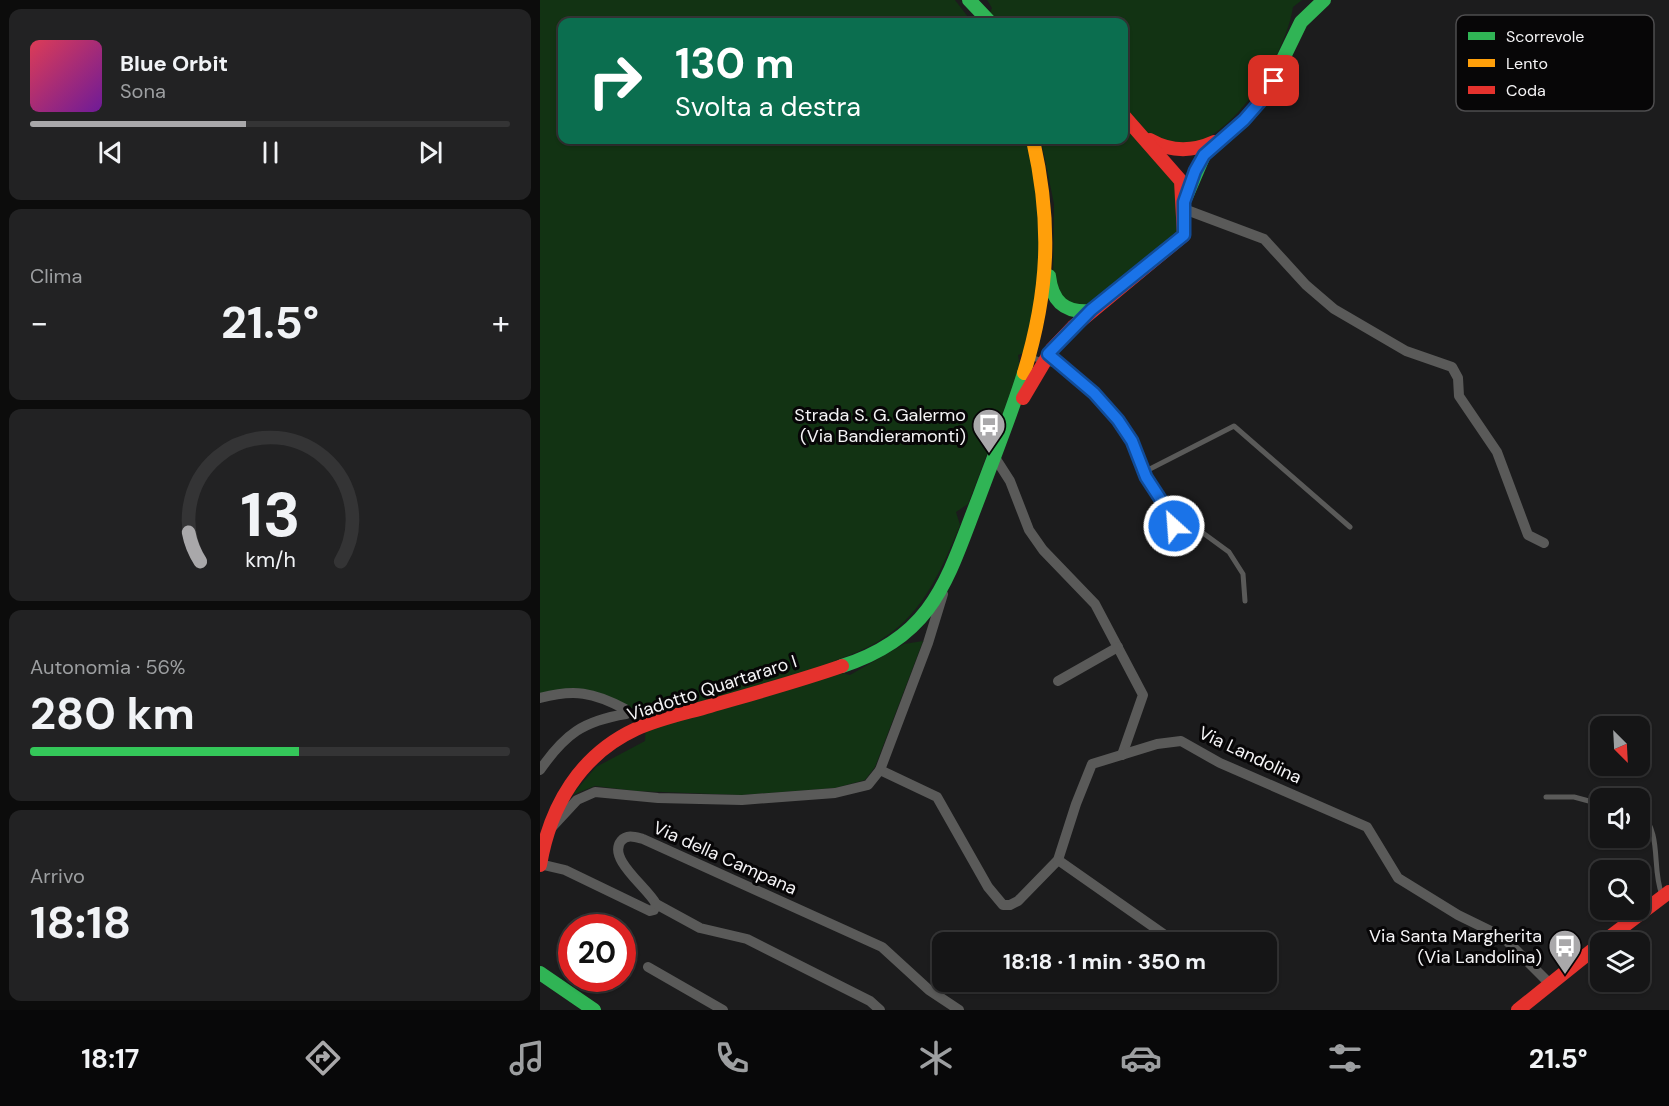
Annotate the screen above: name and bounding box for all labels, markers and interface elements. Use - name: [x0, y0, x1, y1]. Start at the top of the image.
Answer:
- legend: [1456, 15, 1654, 111]
- text: Scorrevole: [1506, 26, 1584, 47]
- text: 130 m: [675, 36, 795, 91]
- icon: right: [576, 42, 654, 120]
- text: Blue Orbit: [120, 49, 228, 78]
- text: Lento: [1506, 53, 1548, 74]
- pin: [1248, 55, 1299, 106]
- icon: arrive: [1257, 64, 1290, 97]
- text: Sona: [120, 78, 166, 104]
- text: Coda: [1506, 80, 1546, 101]
- text: Svolta a destra: [675, 89, 861, 124]
- icon: previous: [94, 136, 127, 169]
- icon: pause: [254, 136, 287, 169]
- icon: next: [414, 136, 447, 169]
- text: Clima: [30, 263, 82, 289]
- text: 21.5°: [221, 293, 319, 352]
- text: −: [30, 301, 48, 344]
- text: +: [492, 301, 510, 344]
- place label: Strada S. G. Galermo (Via Bandieramonti): [794, 403, 966, 448]
- bus stop icon: Strada S. G. Galermo (Via Bandieramonti): [971, 407, 1007, 454]
- text: 13: [240, 474, 300, 555]
- position arrow: [1142, 494, 1206, 558]
- text: km/h: [245, 546, 295, 574]
- street label: Viadotto Quartararo I: [624, 649, 800, 727]
- text: Autonomia · 56%: [30, 654, 186, 680]
- text: 280 km: [30, 684, 195, 743]
- north arrow: [1590, 716, 1650, 776]
- map controls: [1590, 716, 1650, 992]
- street label: Via Landolina: [1195, 721, 1305, 789]
- button: sound: [1590, 788, 1650, 848]
- street label: Via della Campana: [649, 816, 801, 900]
- button: search: [1590, 860, 1650, 920]
- text: Arrivo: [30, 863, 85, 889]
- text: 18:18: [30, 893, 131, 952]
- speed limit sign: 20: [558, 914, 636, 992]
- place label: Via Santa Margherita (Via Landolina): [1369, 924, 1542, 969]
- bus stop icon: Via Santa Margherita (Via Landolina): [1547, 928, 1583, 975]
- button: layers: [1590, 932, 1650, 992]
- text: 18:18 · 1 min · 350 m: [1003, 947, 1206, 976]
- icon: directions: [302, 1037, 344, 1079]
- icon: music: [506, 1037, 548, 1079]
- icon: phone: [711, 1037, 753, 1079]
- icon: climate: [915, 1037, 957, 1079]
- icon: car: [1120, 1037, 1162, 1079]
- icon: filters: [1324, 1037, 1366, 1079]
- text: 18:17: [81, 1041, 139, 1076]
- text: 21.5°: [1529, 1041, 1588, 1076]

